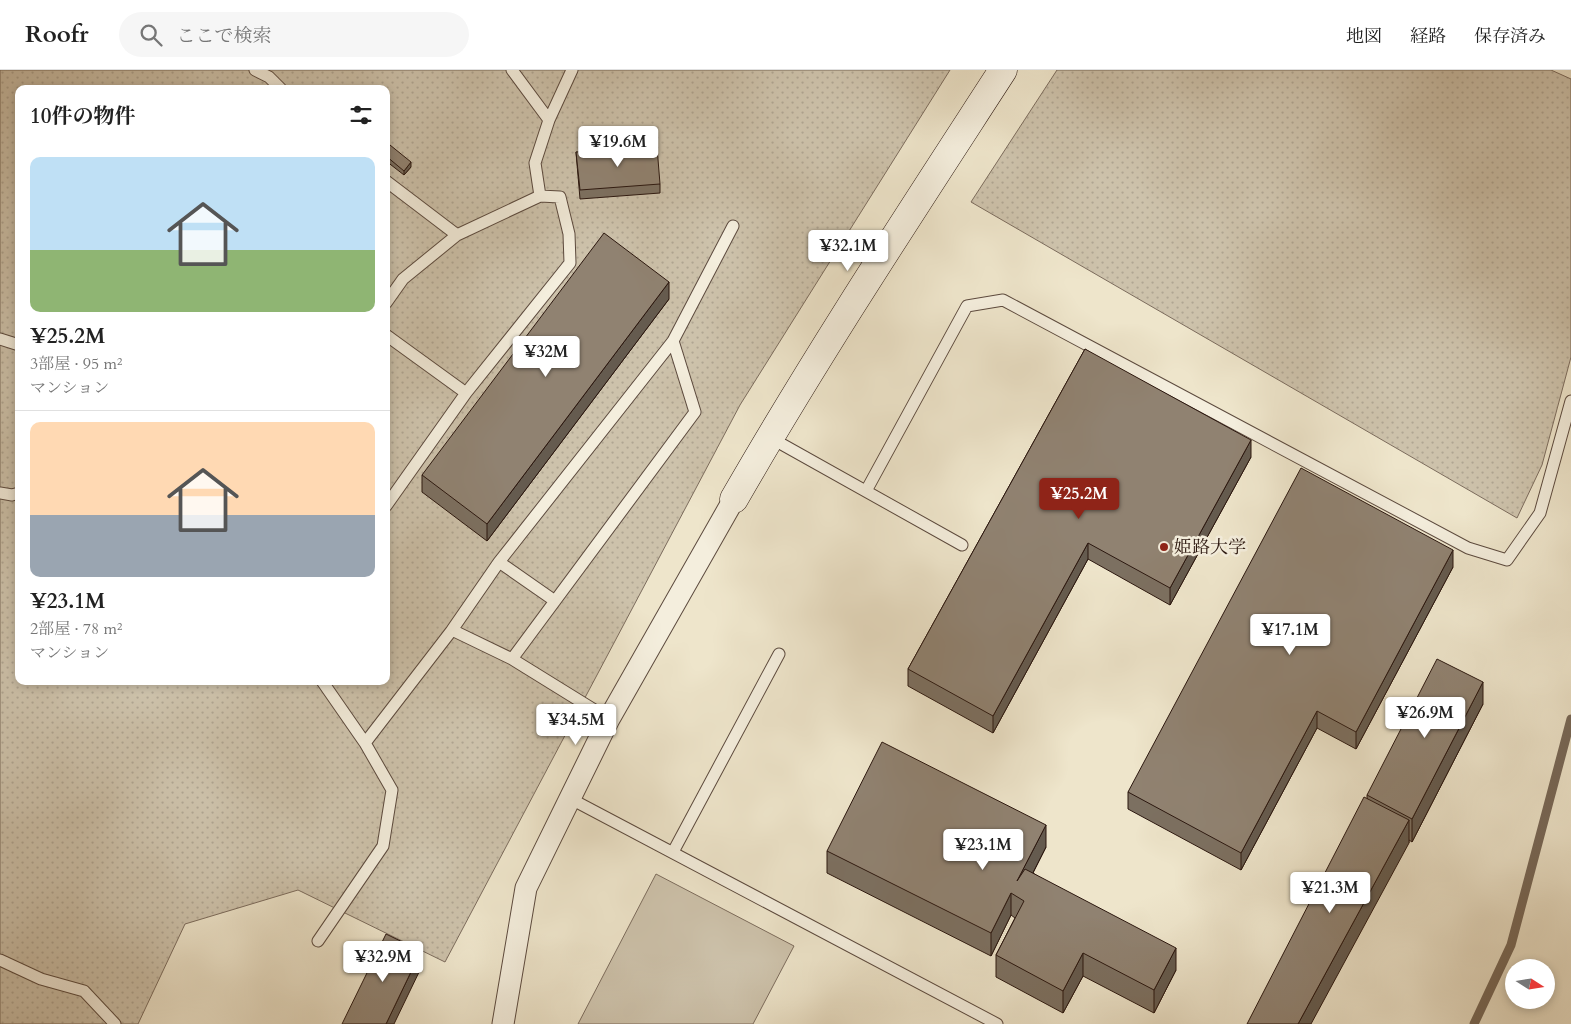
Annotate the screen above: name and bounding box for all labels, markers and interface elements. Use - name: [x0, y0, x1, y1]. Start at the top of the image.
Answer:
- search box: [119, 12, 469, 57]
- text: Roofr: [25, 18, 89, 51]
- icon: search: [137, 21, 165, 49]
- text: ここで検索: [177, 23, 272, 49]
- text: 地図: [1346, 24, 1382, 49]
- text: 経路: [1410, 24, 1446, 49]
- text: 保存済み: [1474, 24, 1546, 49]
- icon: filters: [347, 101, 375, 129]
- text: 10件の物件: [30, 102, 136, 131]
- pin: ¥19.6M: [577, 126, 659, 168]
- text: ¥19.6M: [589, 131, 647, 153]
- icon: home: [158, 189, 248, 279]
- pin: ¥32.1M: [807, 230, 889, 272]
- text: ¥32.1M: [819, 235, 877, 257]
- text: ¥25.2M: [30, 322, 106, 351]
- pin: ¥32M: [516, 336, 576, 378]
- text: ¥32M: [524, 341, 568, 363]
- text: 3部屋 · 95 m²: [30, 353, 122, 375]
- text: マンション: [30, 377, 109, 399]
- icon: home: [158, 455, 248, 545]
- pin: ¥25.2M: [1038, 478, 1120, 520]
- text: ¥25.2M: [1050, 483, 1108, 505]
- place label: 姫路大学: [1174, 535, 1246, 560]
- marker: 姫路大学: [1158, 541, 1170, 553]
- text: ¥23.1M: [30, 587, 106, 616]
- pin: ¥17.1M: [1249, 614, 1331, 656]
- text: 2部屋 · 78 m²: [30, 618, 122, 640]
- text: ¥17.1M: [1261, 619, 1319, 641]
- text: マンション: [30, 642, 109, 664]
- pin: ¥26.9M: [1384, 696, 1466, 739]
- text: ¥26.9M: [1396, 702, 1454, 724]
- pin: ¥34.5M: [535, 704, 617, 746]
- text: ¥34.5M: [547, 709, 605, 731]
- pin: ¥23.1M: [942, 828, 1024, 871]
- text: ¥23.1M: [954, 834, 1012, 856]
- pin: ¥21.3M: [1289, 872, 1371, 914]
- text: ¥21.3M: [1301, 877, 1359, 899]
- pin: ¥32.9M: [342, 940, 424, 983]
- text: ¥32.9M: [354, 946, 412, 968]
- north arrow: [1505, 959, 1555, 1009]
- map controls: [1505, 959, 1555, 1009]

